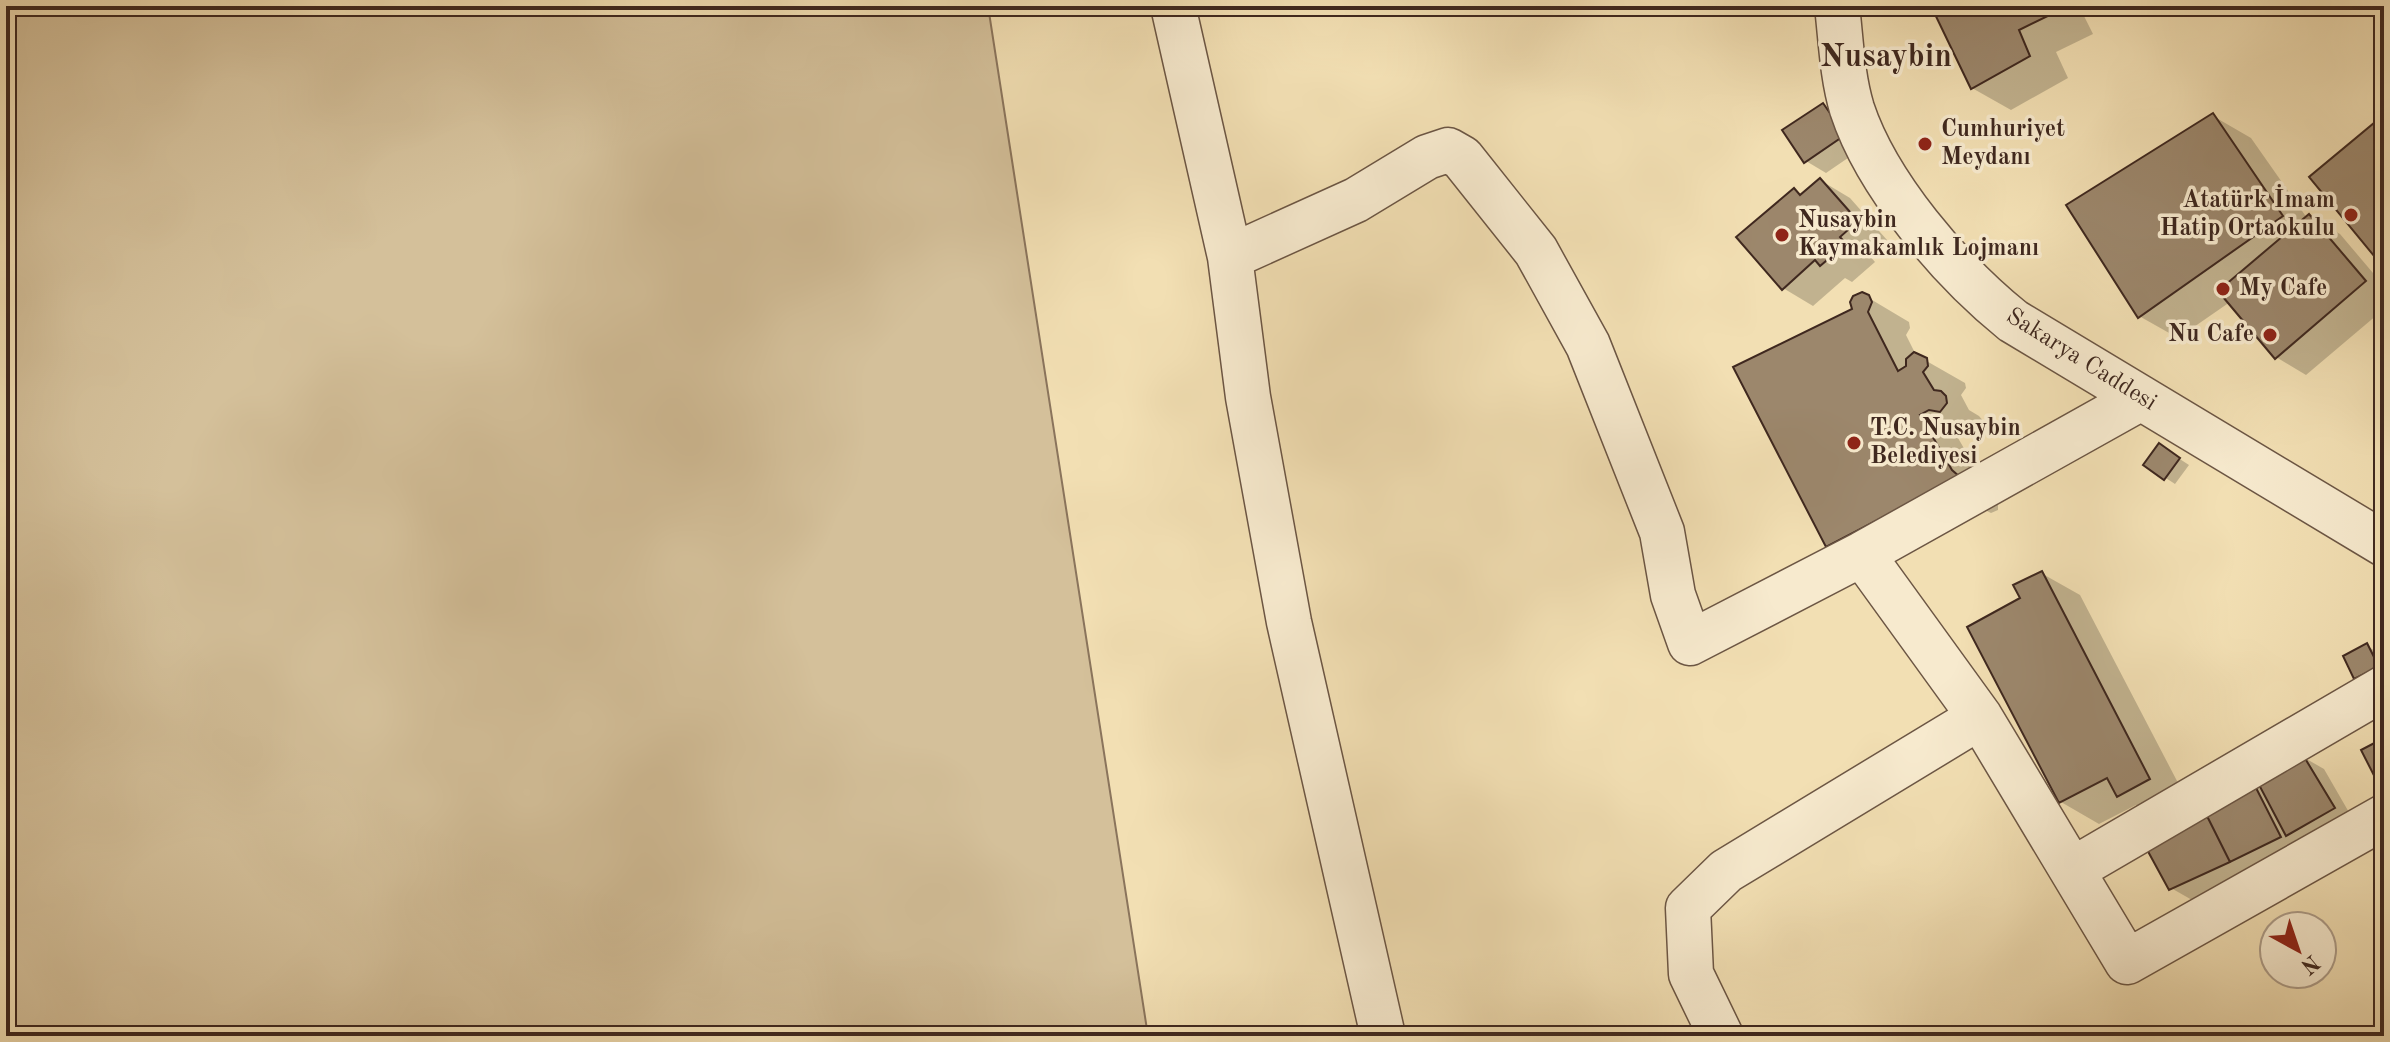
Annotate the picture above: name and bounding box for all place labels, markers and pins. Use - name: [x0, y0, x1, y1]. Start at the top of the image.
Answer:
- place label: Cumhuriyet Meydanı: [1941, 118, 2065, 170]
- marker: Cumhuriyet Meydanı: [1916, 135, 1934, 153]
- place label: Atatürk İmam Hatip Ortaokulu: [2160, 184, 2335, 241]
- marker: Atatürk İmam Hatip Ortaokulu: [2342, 206, 2360, 224]
- place label: Nusaybin Kaymakamlık Lojmanı: [1798, 209, 2039, 261]
- marker: Nusaybin Kaymakamlık Lojmanı: [1773, 226, 1791, 244]
- place label: My Cafe: [2239, 277, 2327, 301]
- marker: My Cafe: [2214, 280, 2232, 298]
- place label: Nu Cafe: [2168, 323, 2254, 347]
- marker: Nu Cafe: [2261, 326, 2279, 344]
- place label: T.C. Nusaybin Belediyesi: [1870, 417, 2021, 469]
- marker: T.C. Nusaybin Belediyesi: [1845, 434, 1863, 452]

